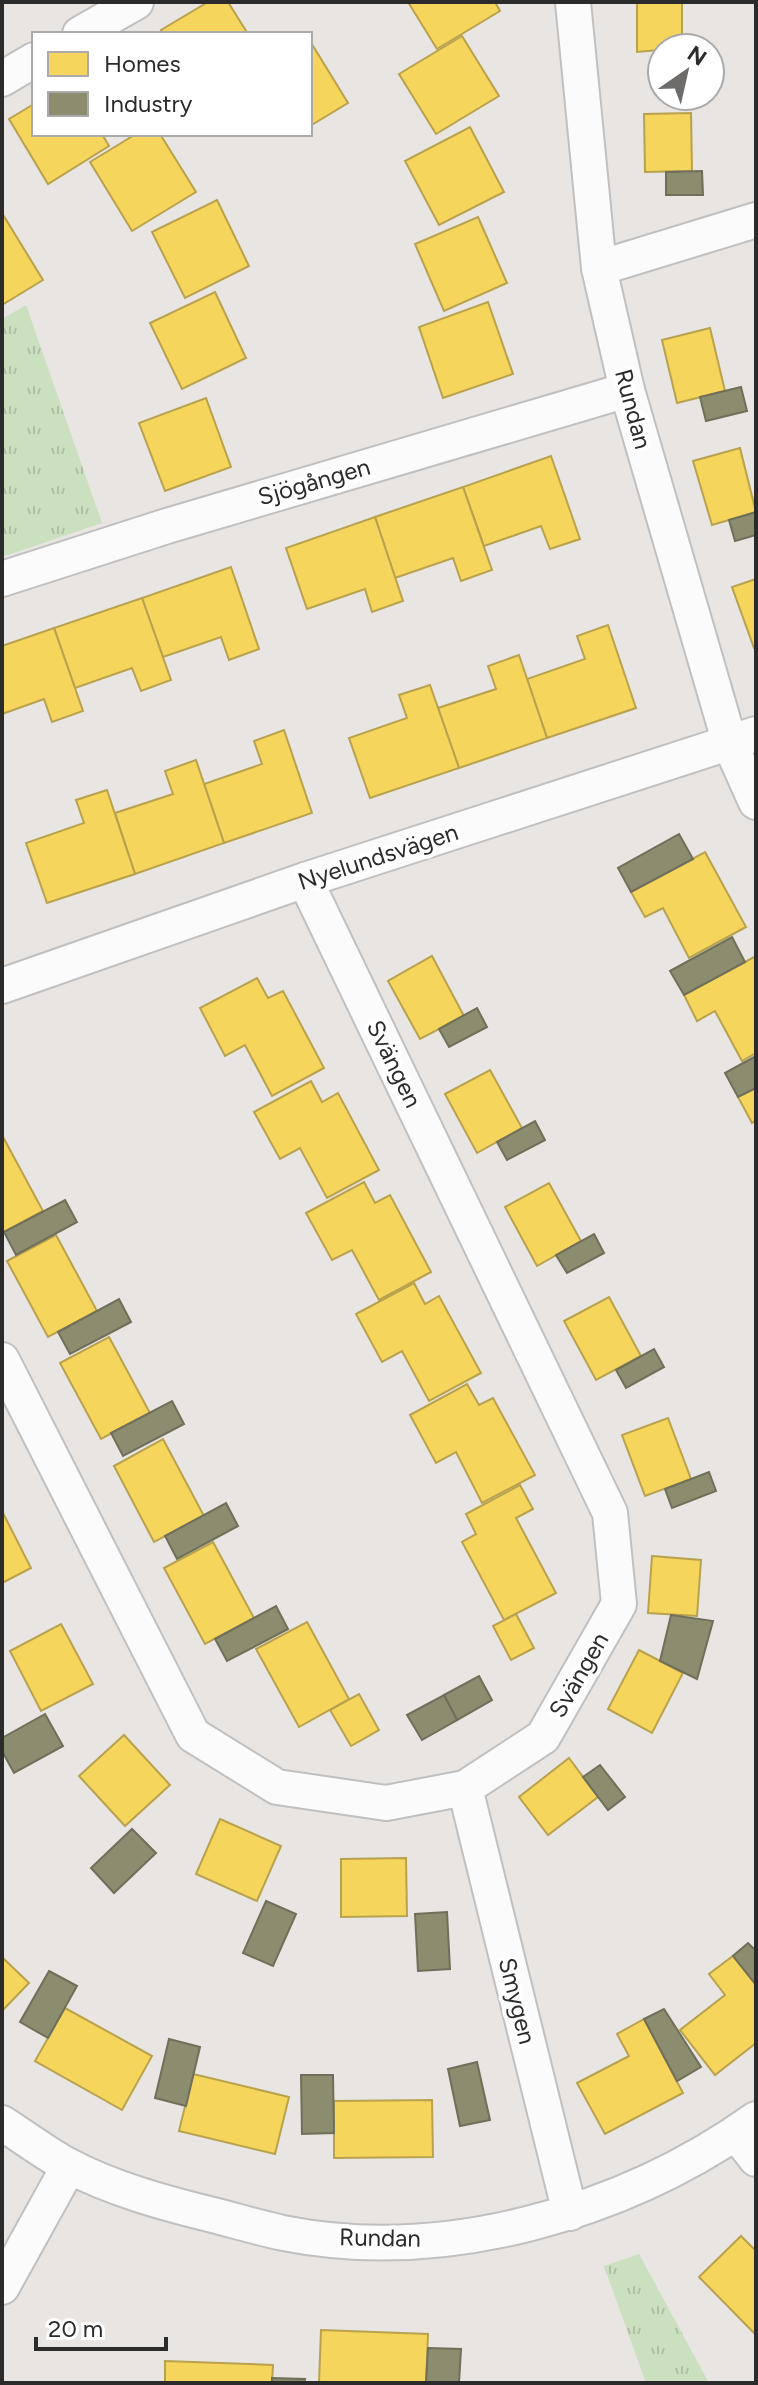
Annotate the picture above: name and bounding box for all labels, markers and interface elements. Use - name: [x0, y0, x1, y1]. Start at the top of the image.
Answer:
- legend: [32, 32, 312, 136]
- north arrow: [646, 32, 726, 112]
- text: N: [682, 40, 712, 72]
- text: Homes: [104, 49, 181, 78]
- text: Industry: [104, 89, 193, 118]
- street label: Rundan: [609, 366, 658, 452]
- street label: Sjögången: [254, 452, 373, 511]
- street label: Nyelundsvägen: [294, 817, 462, 896]
- street label: Svängen: [361, 1015, 428, 1112]
- street label: Svängen: [543, 1627, 614, 1722]
- street label: Smygen: [493, 1955, 542, 2047]
- street label: Rundan: [339, 2222, 421, 2253]
- scale bar: [36, 2301, 166, 2351]
- text: 20 m: [48, 2314, 103, 2343]

